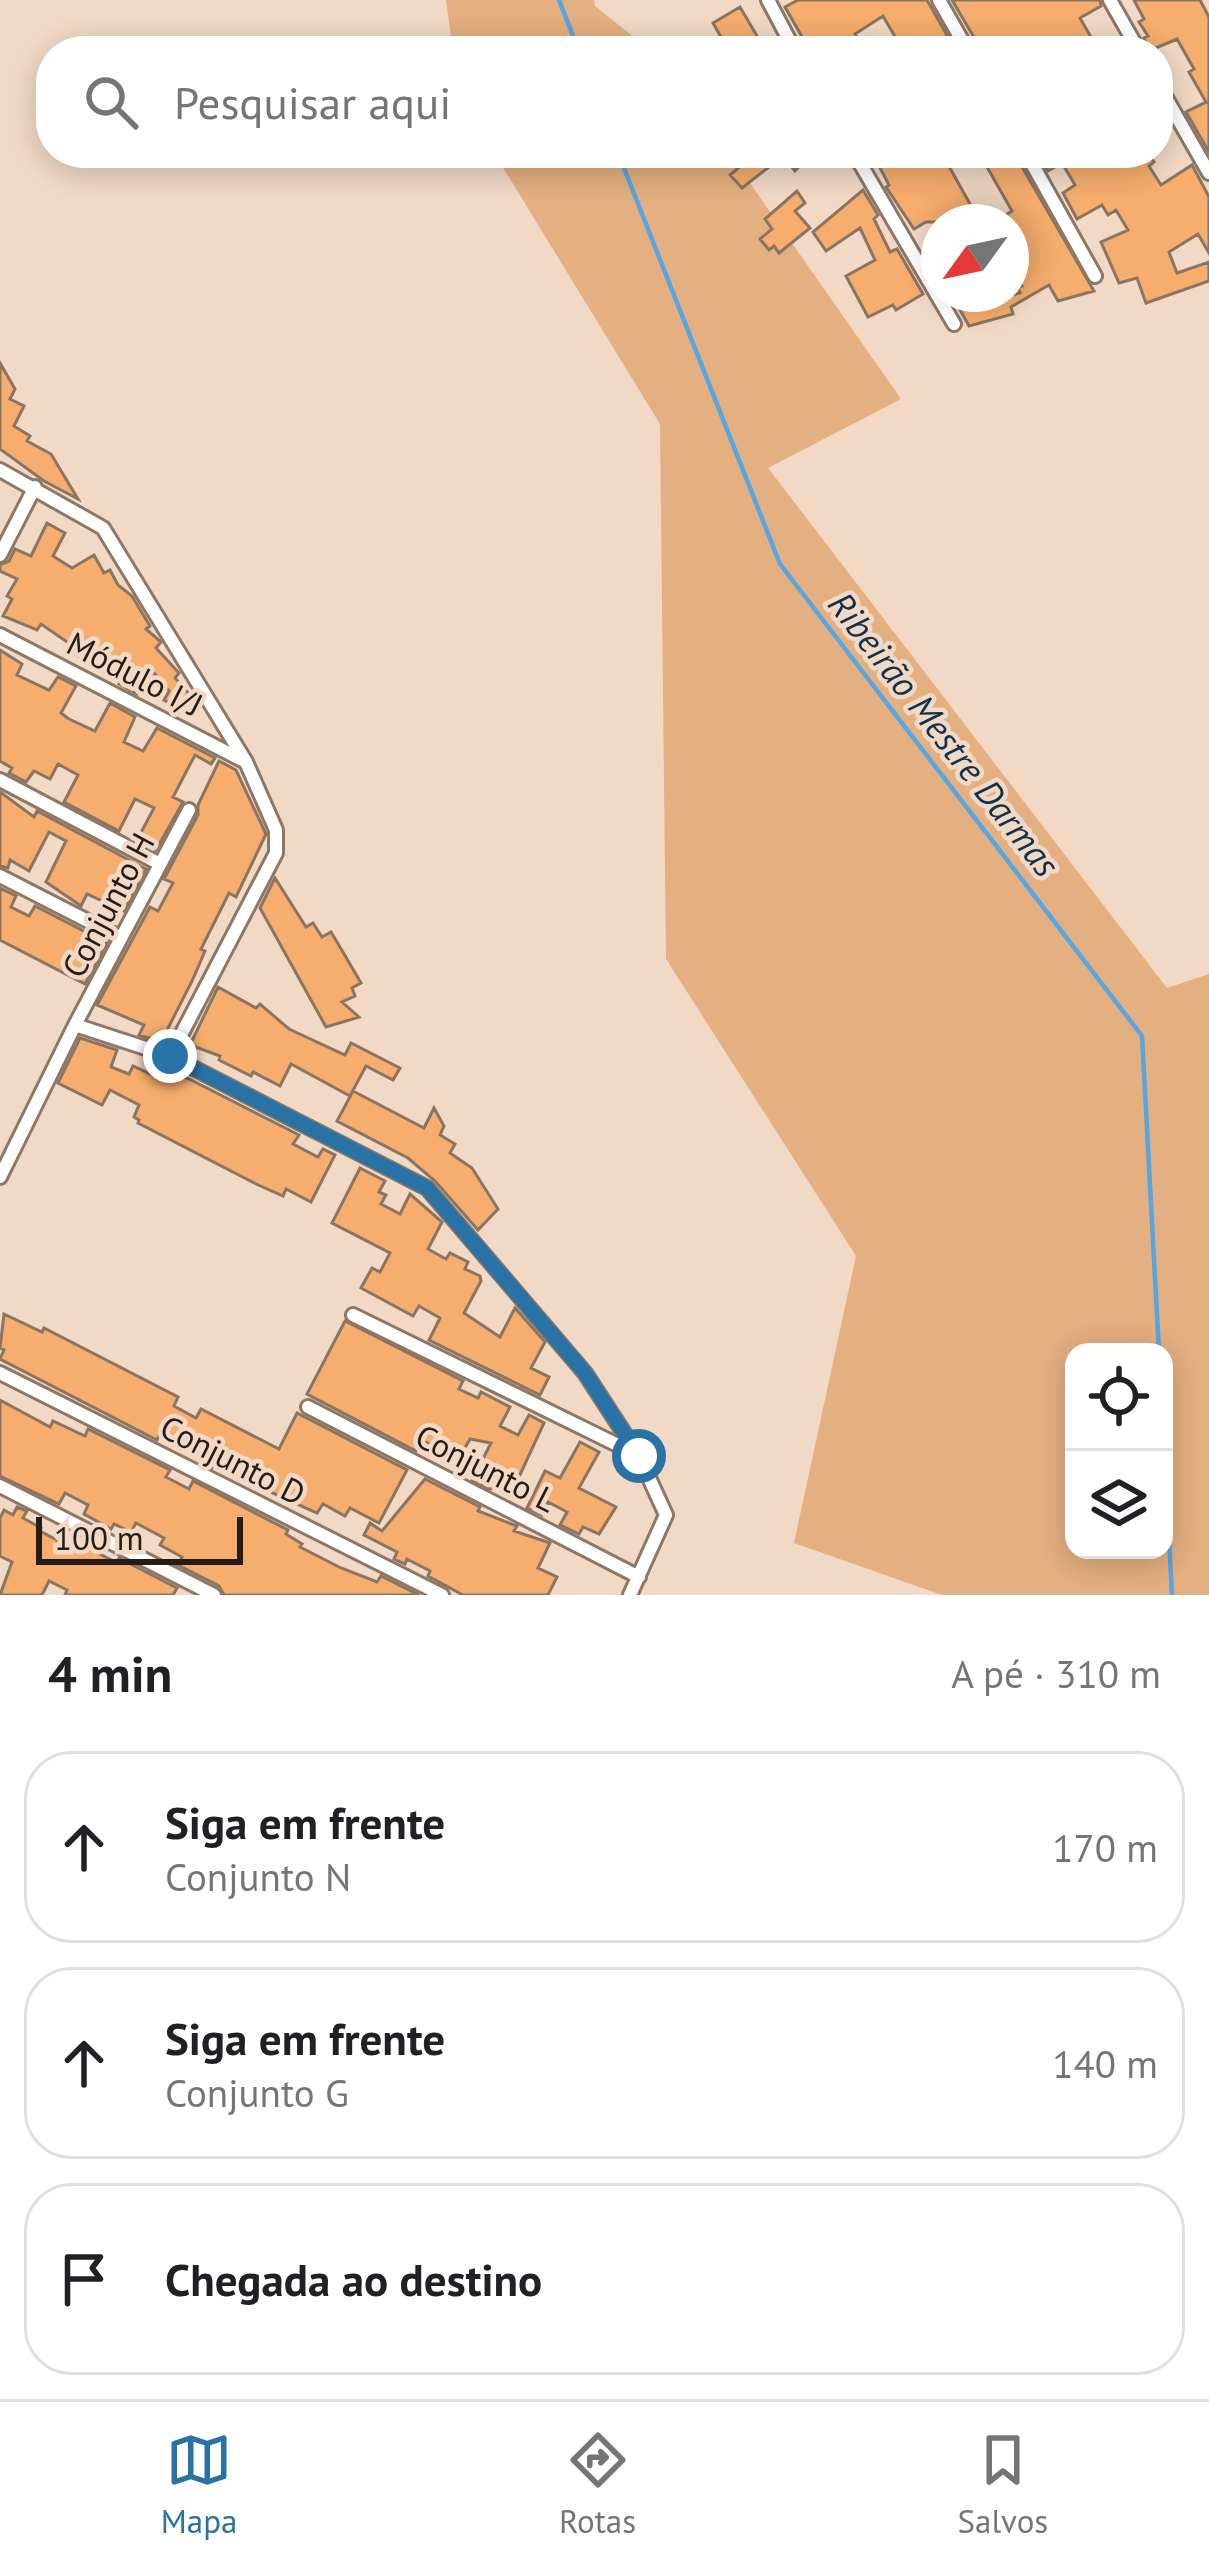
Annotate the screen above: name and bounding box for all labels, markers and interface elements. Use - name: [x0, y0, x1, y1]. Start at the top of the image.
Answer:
- search box: [36, 36, 1173, 168]
- icon: search: [78, 69, 144, 135]
- text: Pesquisar aqui: [174, 73, 451, 131]
- north arrow: [921, 204, 1029, 312]
- water label: Ribeirão Mestre Darmas: [818, 582, 1071, 886]
- street label: Módulo I/J: [60, 621, 210, 726]
- street label: Conjunto H: [52, 825, 164, 984]
- route end: [143, 1029, 197, 1083]
- map controls: [1065, 1343, 1173, 1559]
- button: locate: [1065, 1343, 1173, 1451]
- street label: Conjunto D: [154, 1405, 313, 1514]
- street label: Conjunto L: [409, 1414, 564, 1521]
- route start: [612, 1429, 666, 1483]
- button: layers: [1065, 1451, 1173, 1559]
- scale bar: [36, 1511, 243, 1564]
- text: 100 m: [54, 1516, 144, 1559]
- text: 4 min: [48, 1640, 172, 1706]
- text: A pé · 310 m: [951, 1648, 1161, 1699]
- text: Siga em frente: [165, 1793, 445, 1851]
- icon: ahead: [51, 1814, 117, 1880]
- text: 170 m: [1052, 1822, 1158, 1873]
- text: Conjunto N: [165, 1851, 351, 1902]
- text: Siga em frente: [165, 2009, 445, 2067]
- icon: ahead: [51, 2030, 117, 2096]
- text: 140 m: [1052, 2038, 1158, 2089]
- text: Conjunto G: [165, 2067, 349, 2118]
- icon: arrive: [51, 2246, 117, 2312]
- text: Chegada ao destino: [165, 2250, 542, 2308]
- tab: Mapa: [161, 2427, 237, 2542]
- tab: Rotas: [559, 2427, 636, 2542]
- tab: Salvos: [958, 2427, 1048, 2542]

